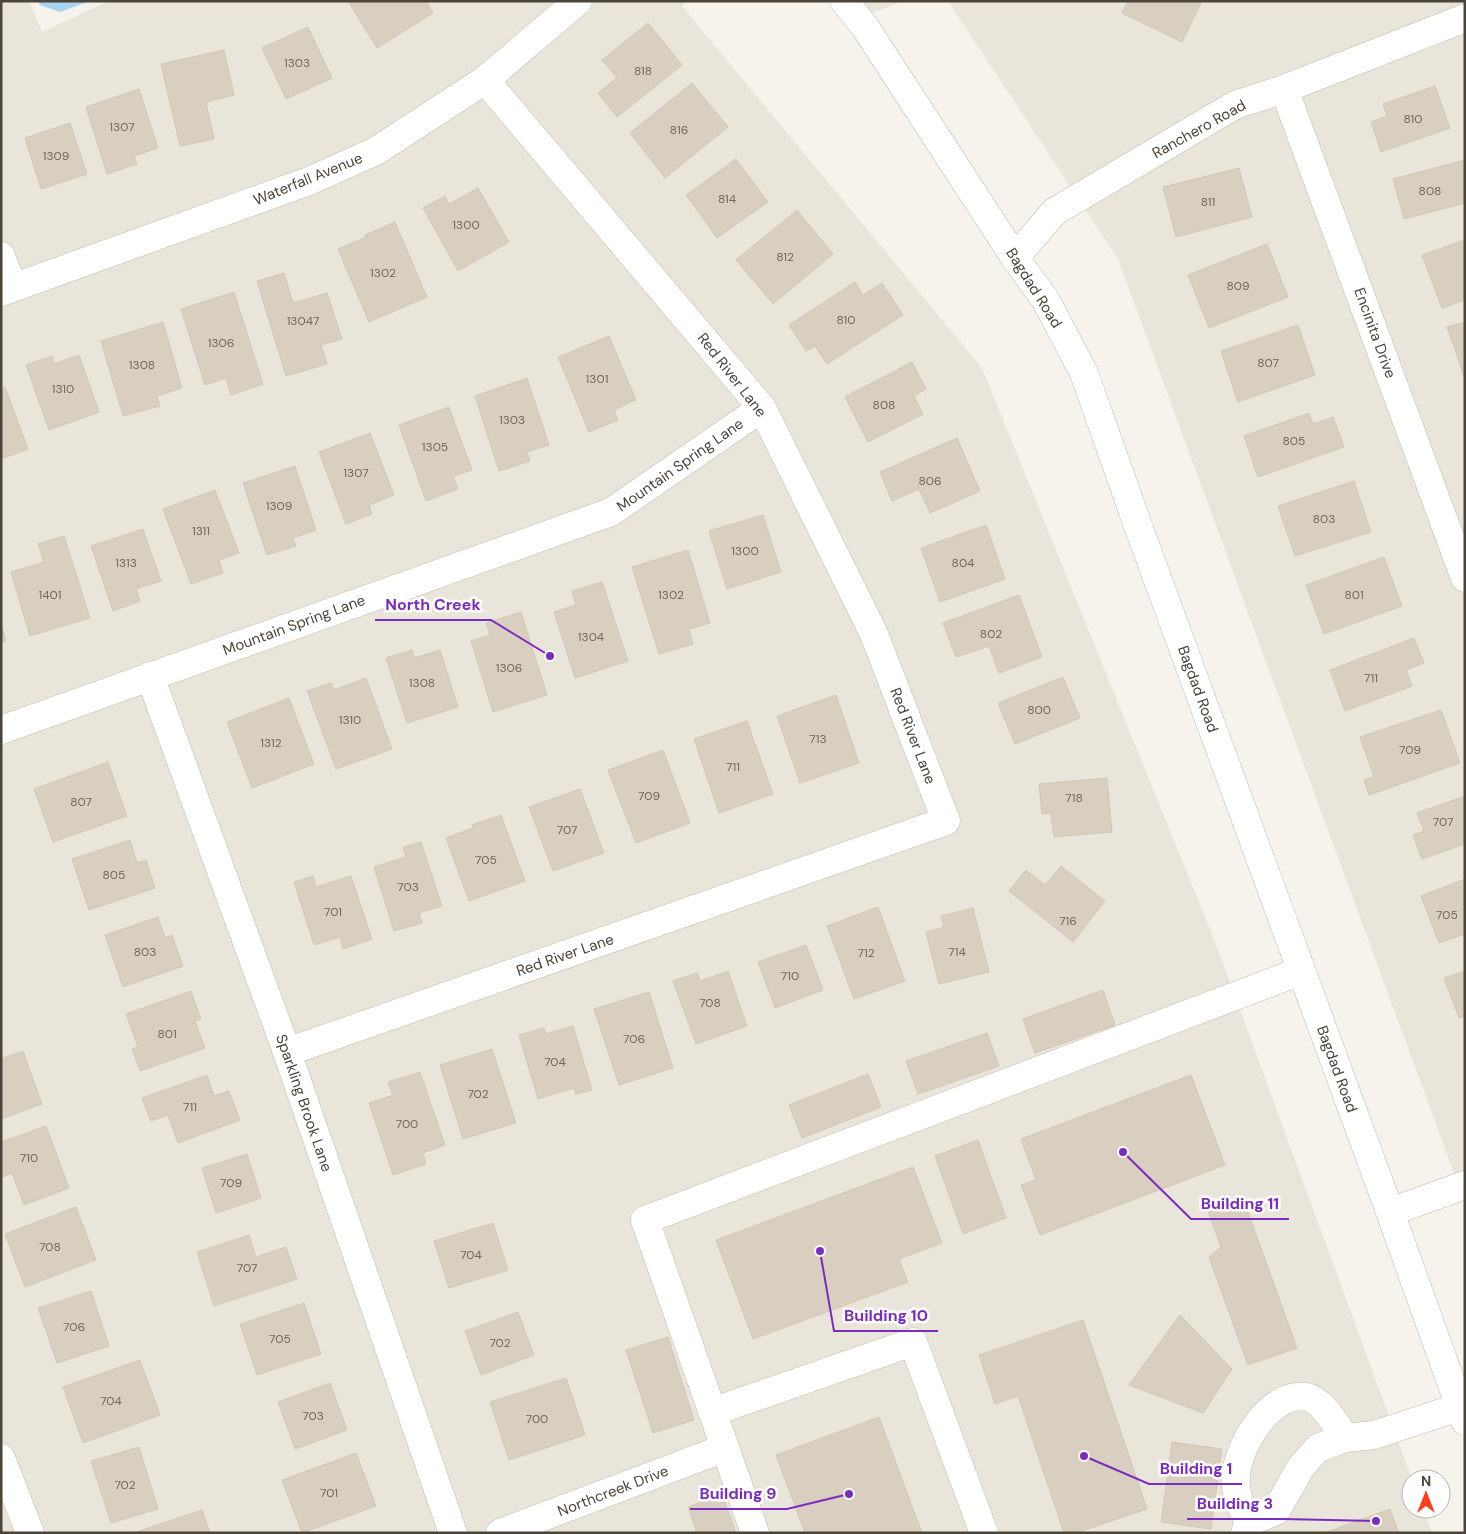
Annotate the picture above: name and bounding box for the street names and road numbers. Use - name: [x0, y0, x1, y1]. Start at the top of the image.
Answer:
- street label: Ranchero Road: [1149, 95, 1249, 163]
- street label: Waterfall Avenue: [250, 148, 366, 210]
- street label: Bagdad Road: [1001, 244, 1067, 332]
- street label: Encinita Drive: [1349, 285, 1401, 381]
- street label: Red River Lane: [693, 329, 771, 421]
- street label: Mountain Spring Lane: [613, 414, 747, 516]
- street label: Mountain Spring Lane: [220, 590, 368, 660]
- street label: Bagdad Road: [1173, 643, 1223, 735]
- street label: Red River Lane: [885, 685, 941, 787]
- street label: Red River Lane: [514, 929, 616, 981]
- street label: Bagdad Road: [1312, 1023, 1362, 1115]
- street label: Sparkling Brook Lane: [271, 1032, 337, 1174]
- street label: Northcreek Drive: [555, 1461, 671, 1521]

